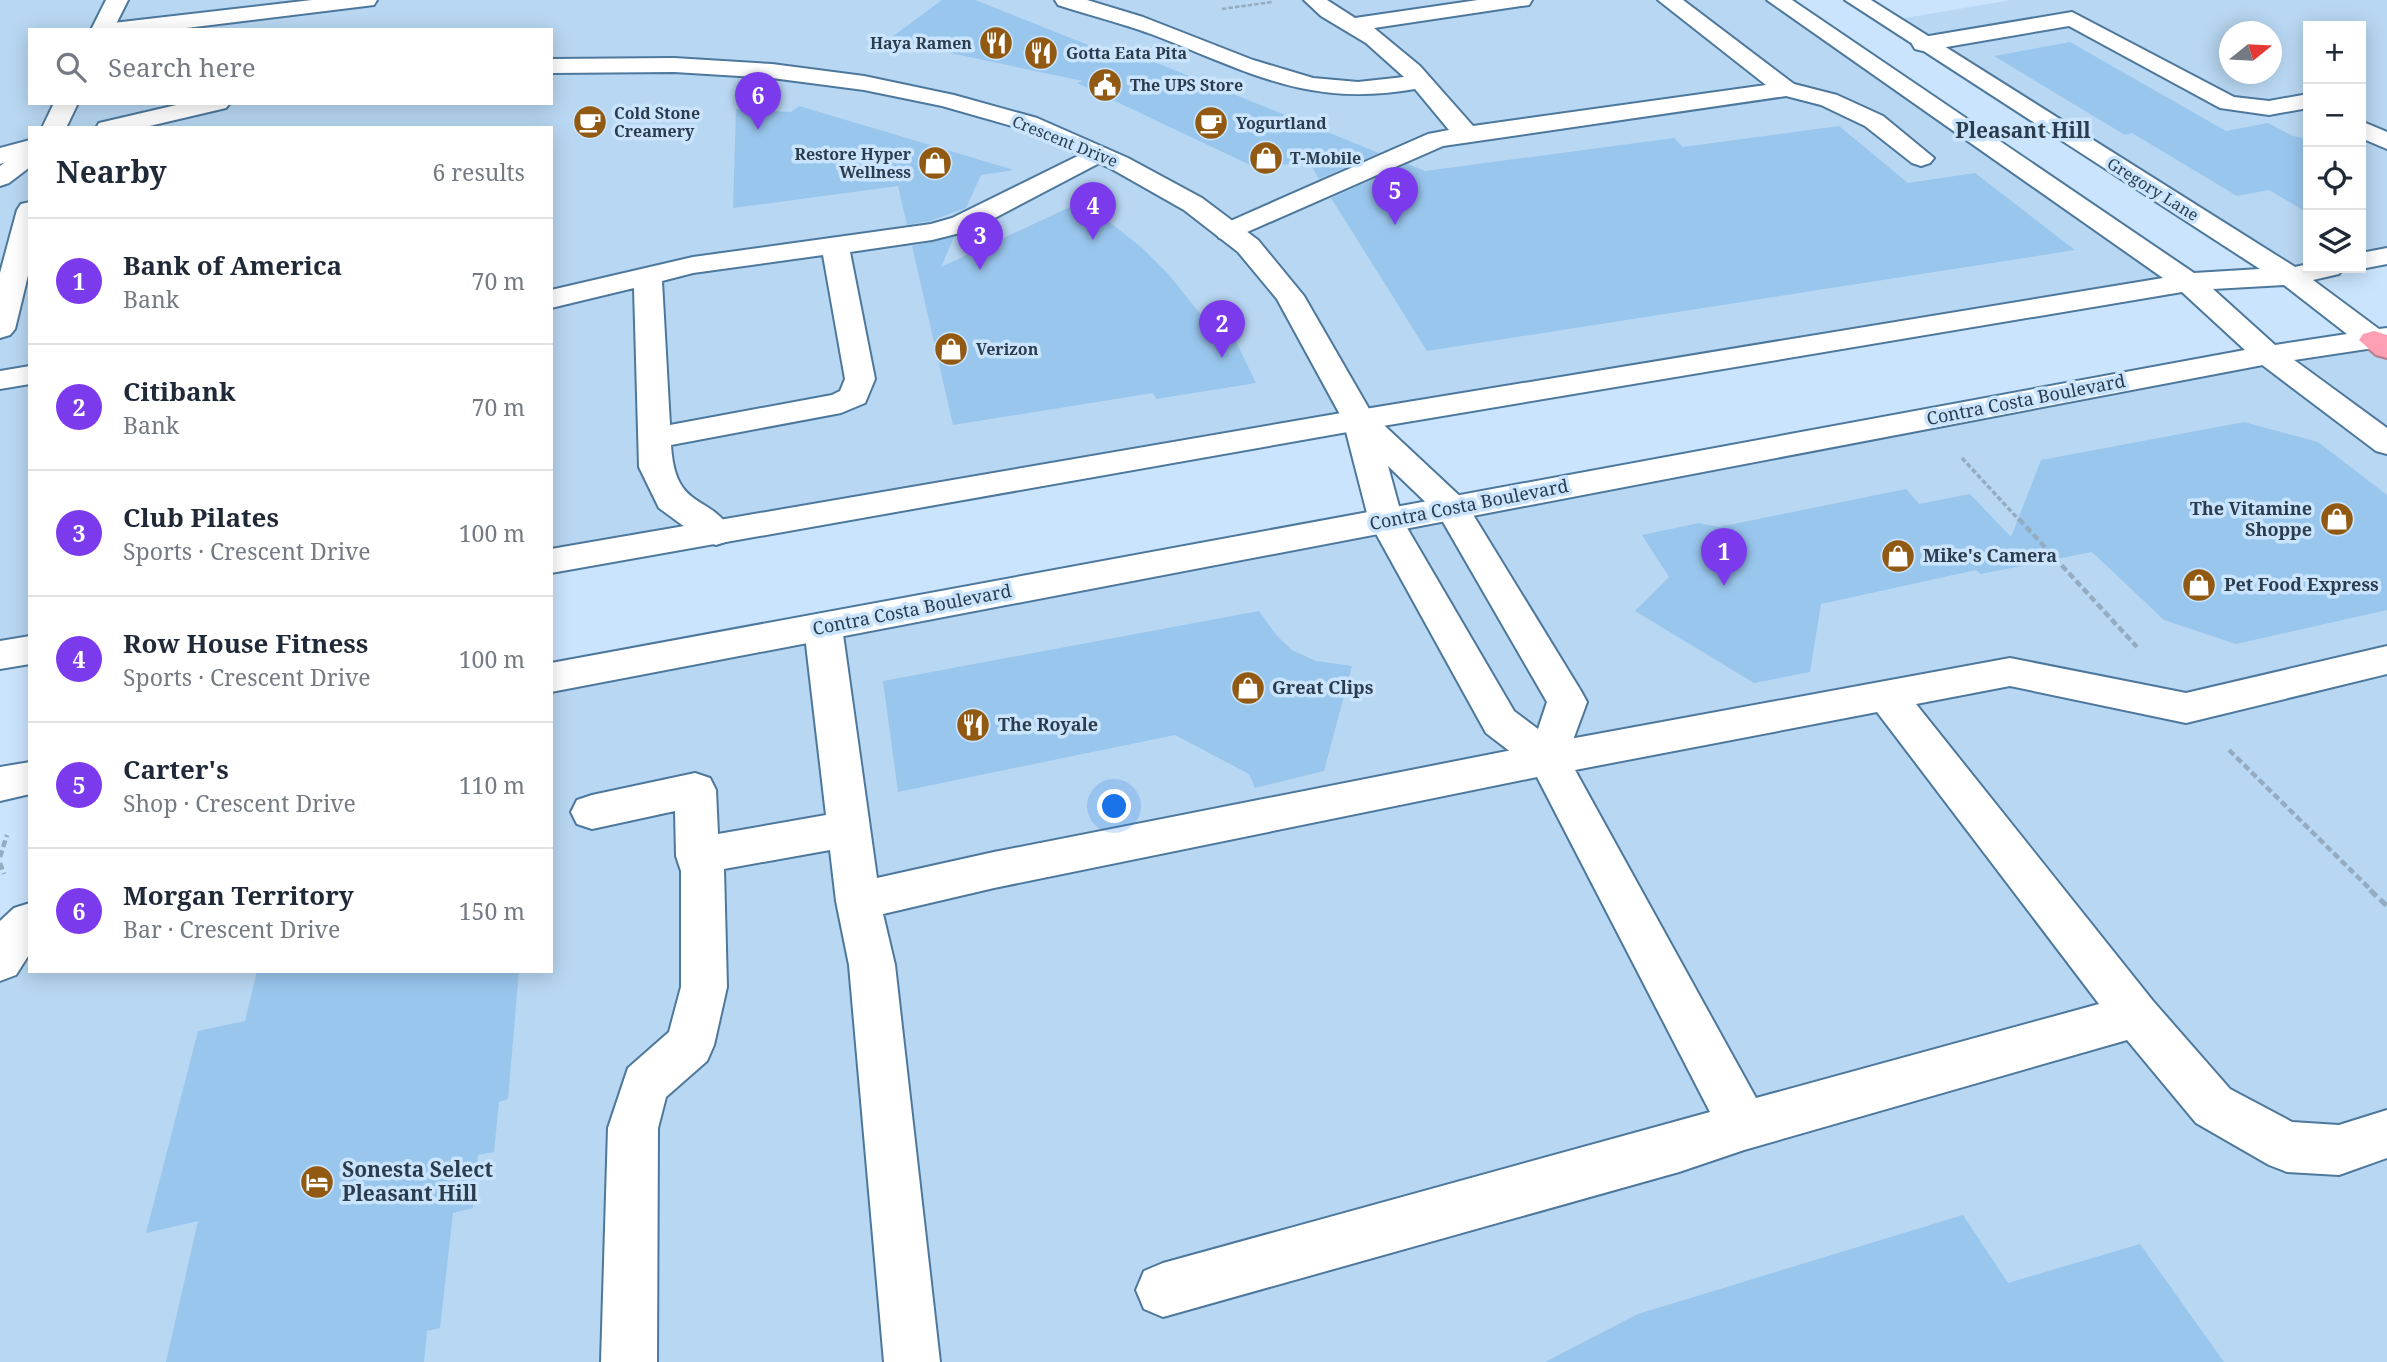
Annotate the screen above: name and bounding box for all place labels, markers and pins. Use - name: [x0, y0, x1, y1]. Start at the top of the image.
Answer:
- restaurant icon: Haya Ramen: [977, 24, 1015, 62]
- place label: Haya Ramen: [870, 32, 972, 54]
- restaurant icon: Gotta Eata Pita: [1022, 34, 1060, 72]
- place label: Gotta Eata Pita: [1066, 42, 1187, 64]
- public building icon: The UPS Store: [1086, 66, 1124, 104]
- pin: 6: [735, 72, 781, 130]
- place label: The UPS Store: [1130, 74, 1243, 96]
- place label: Cold Stone Creamery: [614, 102, 700, 142]
- cafe icon: Cold Stone Creamery: [571, 103, 609, 141]
- cafe icon: Yogurtland: [1192, 104, 1230, 142]
- place label: Yogurtland: [1236, 112, 1327, 134]
- shop icon: T-Mobile: [1247, 139, 1285, 177]
- place label: Restore Hyper Wellness: [795, 143, 912, 183]
- shop icon: Restore Hyper Wellness: [916, 144, 954, 182]
- place label: T-Mobile: [1290, 147, 1361, 169]
- pin: 5: [1372, 167, 1418, 225]
- pin: 4: [1070, 182, 1116, 240]
- pin: 3: [957, 212, 1003, 270]
- pin: 2: [1199, 300, 1245, 358]
- shop icon: Verizon: [932, 330, 970, 368]
- place label: Verizon: [976, 338, 1039, 360]
- place label: The Vitamine Shoppe: [2190, 496, 2312, 541]
- shop icon: The Vitamine Shoppe: [2318, 500, 2356, 538]
- pin: 1: [1701, 528, 1747, 586]
- shop icon: Mike's Camera: [1879, 537, 1917, 575]
- place label: Mike's Camera: [1923, 543, 2057, 567]
- shop icon: Pet Food Express: [2180, 566, 2218, 604]
- place label: Pet Food Express: [2224, 572, 2379, 596]
- shop icon: Great Clips: [1229, 669, 1267, 707]
- place label: Great Clips: [1272, 675, 1374, 699]
- restaurant icon: The Royale: [954, 706, 992, 744]
- place label: The Royale: [998, 712, 1098, 736]
- place label: Sonesta Select Pleasant Hill: [342, 1155, 493, 1207]
- hotel icon: Sonesta Select Pleasant Hill: [298, 1163, 336, 1201]

